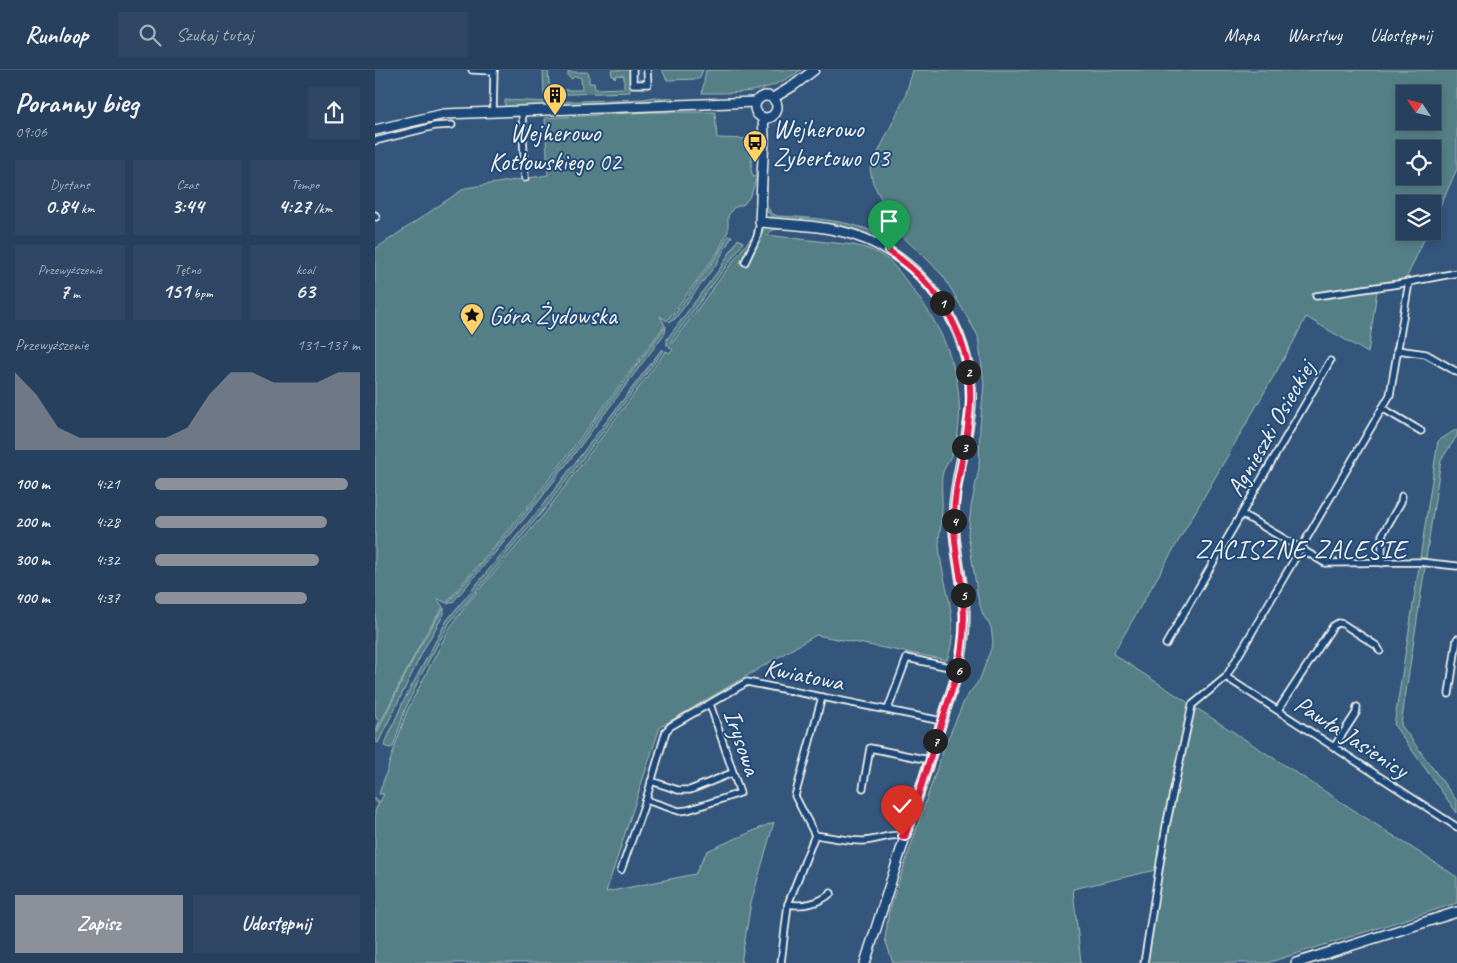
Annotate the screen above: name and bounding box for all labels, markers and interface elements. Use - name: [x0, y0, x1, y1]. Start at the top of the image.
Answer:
- search box: [118, 12, 468, 57]
- text: Runloop: [25, 20, 88, 50]
- icon: search: [136, 21, 164, 49]
- text: Szukaj tutaj: [176, 23, 253, 47]
- text: Mapa: [1224, 24, 1259, 46]
- text: Warstwy: [1287, 24, 1342, 46]
- text: Udostępnij: [1370, 24, 1432, 46]
- building icon: Wejherowo Kotłowskiego 02: [542, 82, 568, 116]
- text: Poranny bieg: [15, 85, 138, 120]
- north arrow: [1396, 85, 1441, 130]
- map controls: [1396, 85, 1441, 240]
- button: share: [308, 87, 360, 139]
- place label: Wejherowo Zybertowo 03: [773, 113, 891, 174]
- place label: Wejherowo Kotłowskiego 02: [489, 117, 623, 178]
- text: 09:06: [15, 122, 47, 142]
- bus stop icon: Wejherowo Zybertowo 03: [742, 129, 768, 163]
- button: locate: [1396, 140, 1441, 185]
- text: Dystans: [50, 176, 90, 193]
- text: Czas: [176, 176, 199, 193]
- text: Tempo: [291, 176, 319, 193]
- text: 0.84: [45, 193, 78, 219]
- text: 3:44: [171, 193, 204, 219]
- text: 4:27: [278, 193, 311, 219]
- button: layers: [1396, 195, 1441, 240]
- text: km: [78, 200, 95, 217]
- text: /km: [311, 200, 332, 217]
- pin: [868, 200, 910, 251]
- icon: arrive: [875, 207, 903, 235]
- text: Przewyższenie: [38, 261, 102, 278]
- text: Tętno: [174, 261, 201, 278]
- text: kcal: [296, 261, 314, 278]
- text: 7: [60, 278, 69, 304]
- text: 151: [162, 278, 190, 304]
- text: 63: [295, 278, 315, 304]
- text: m: [69, 285, 80, 302]
- text: bpm: [190, 285, 213, 302]
- pin: 1: [929, 290, 955, 316]
- text: 1: [939, 295, 946, 312]
- place label: Góra Żydowska: [489, 300, 619, 332]
- place icon: Góra Żydowska: [459, 302, 485, 336]
- text: Przewyższenie: [15, 335, 88, 355]
- text: 131–137 m: [297, 335, 360, 355]
- street label: Agnieszki Osieckiej: [1219, 352, 1324, 502]
- pin: 2: [955, 360, 981, 384]
- text: 2: [965, 364, 972, 381]
- pin: 3: [951, 434, 977, 460]
- text: 3: [961, 439, 968, 456]
- text: 100 m: [15, 474, 50, 494]
- text: 4:21: [95, 474, 120, 494]
- pin: 4: [941, 508, 967, 534]
- text: 200 m: [15, 512, 50, 532]
- text: 4:28: [95, 512, 120, 532]
- text: 4: [951, 513, 958, 530]
- district label: ZACISZNE ZALESIE: [1195, 533, 1409, 566]
- text: 300 m: [15, 550, 50, 570]
- text: 4:32: [95, 550, 120, 570]
- pin: 5: [951, 582, 975, 608]
- text: 5: [960, 587, 967, 604]
- text: 400 m: [15, 588, 50, 608]
- text: 4:37: [95, 588, 120, 608]
- street label: Kwiatowa: [761, 652, 848, 699]
- pin: 6: [945, 658, 971, 682]
- text: 6: [955, 662, 962, 679]
- street label: Pawła Jasienicy: [1288, 688, 1417, 787]
- street label: Irysowa: [716, 705, 769, 781]
- pin: 7: [923, 728, 947, 754]
- text: 7: [932, 733, 939, 750]
- pin: [881, 785, 923, 836]
- icon: check: [888, 792, 916, 820]
- button: Zapisz: [15, 895, 183, 953]
- button: Udostępnij: [193, 895, 360, 953]

